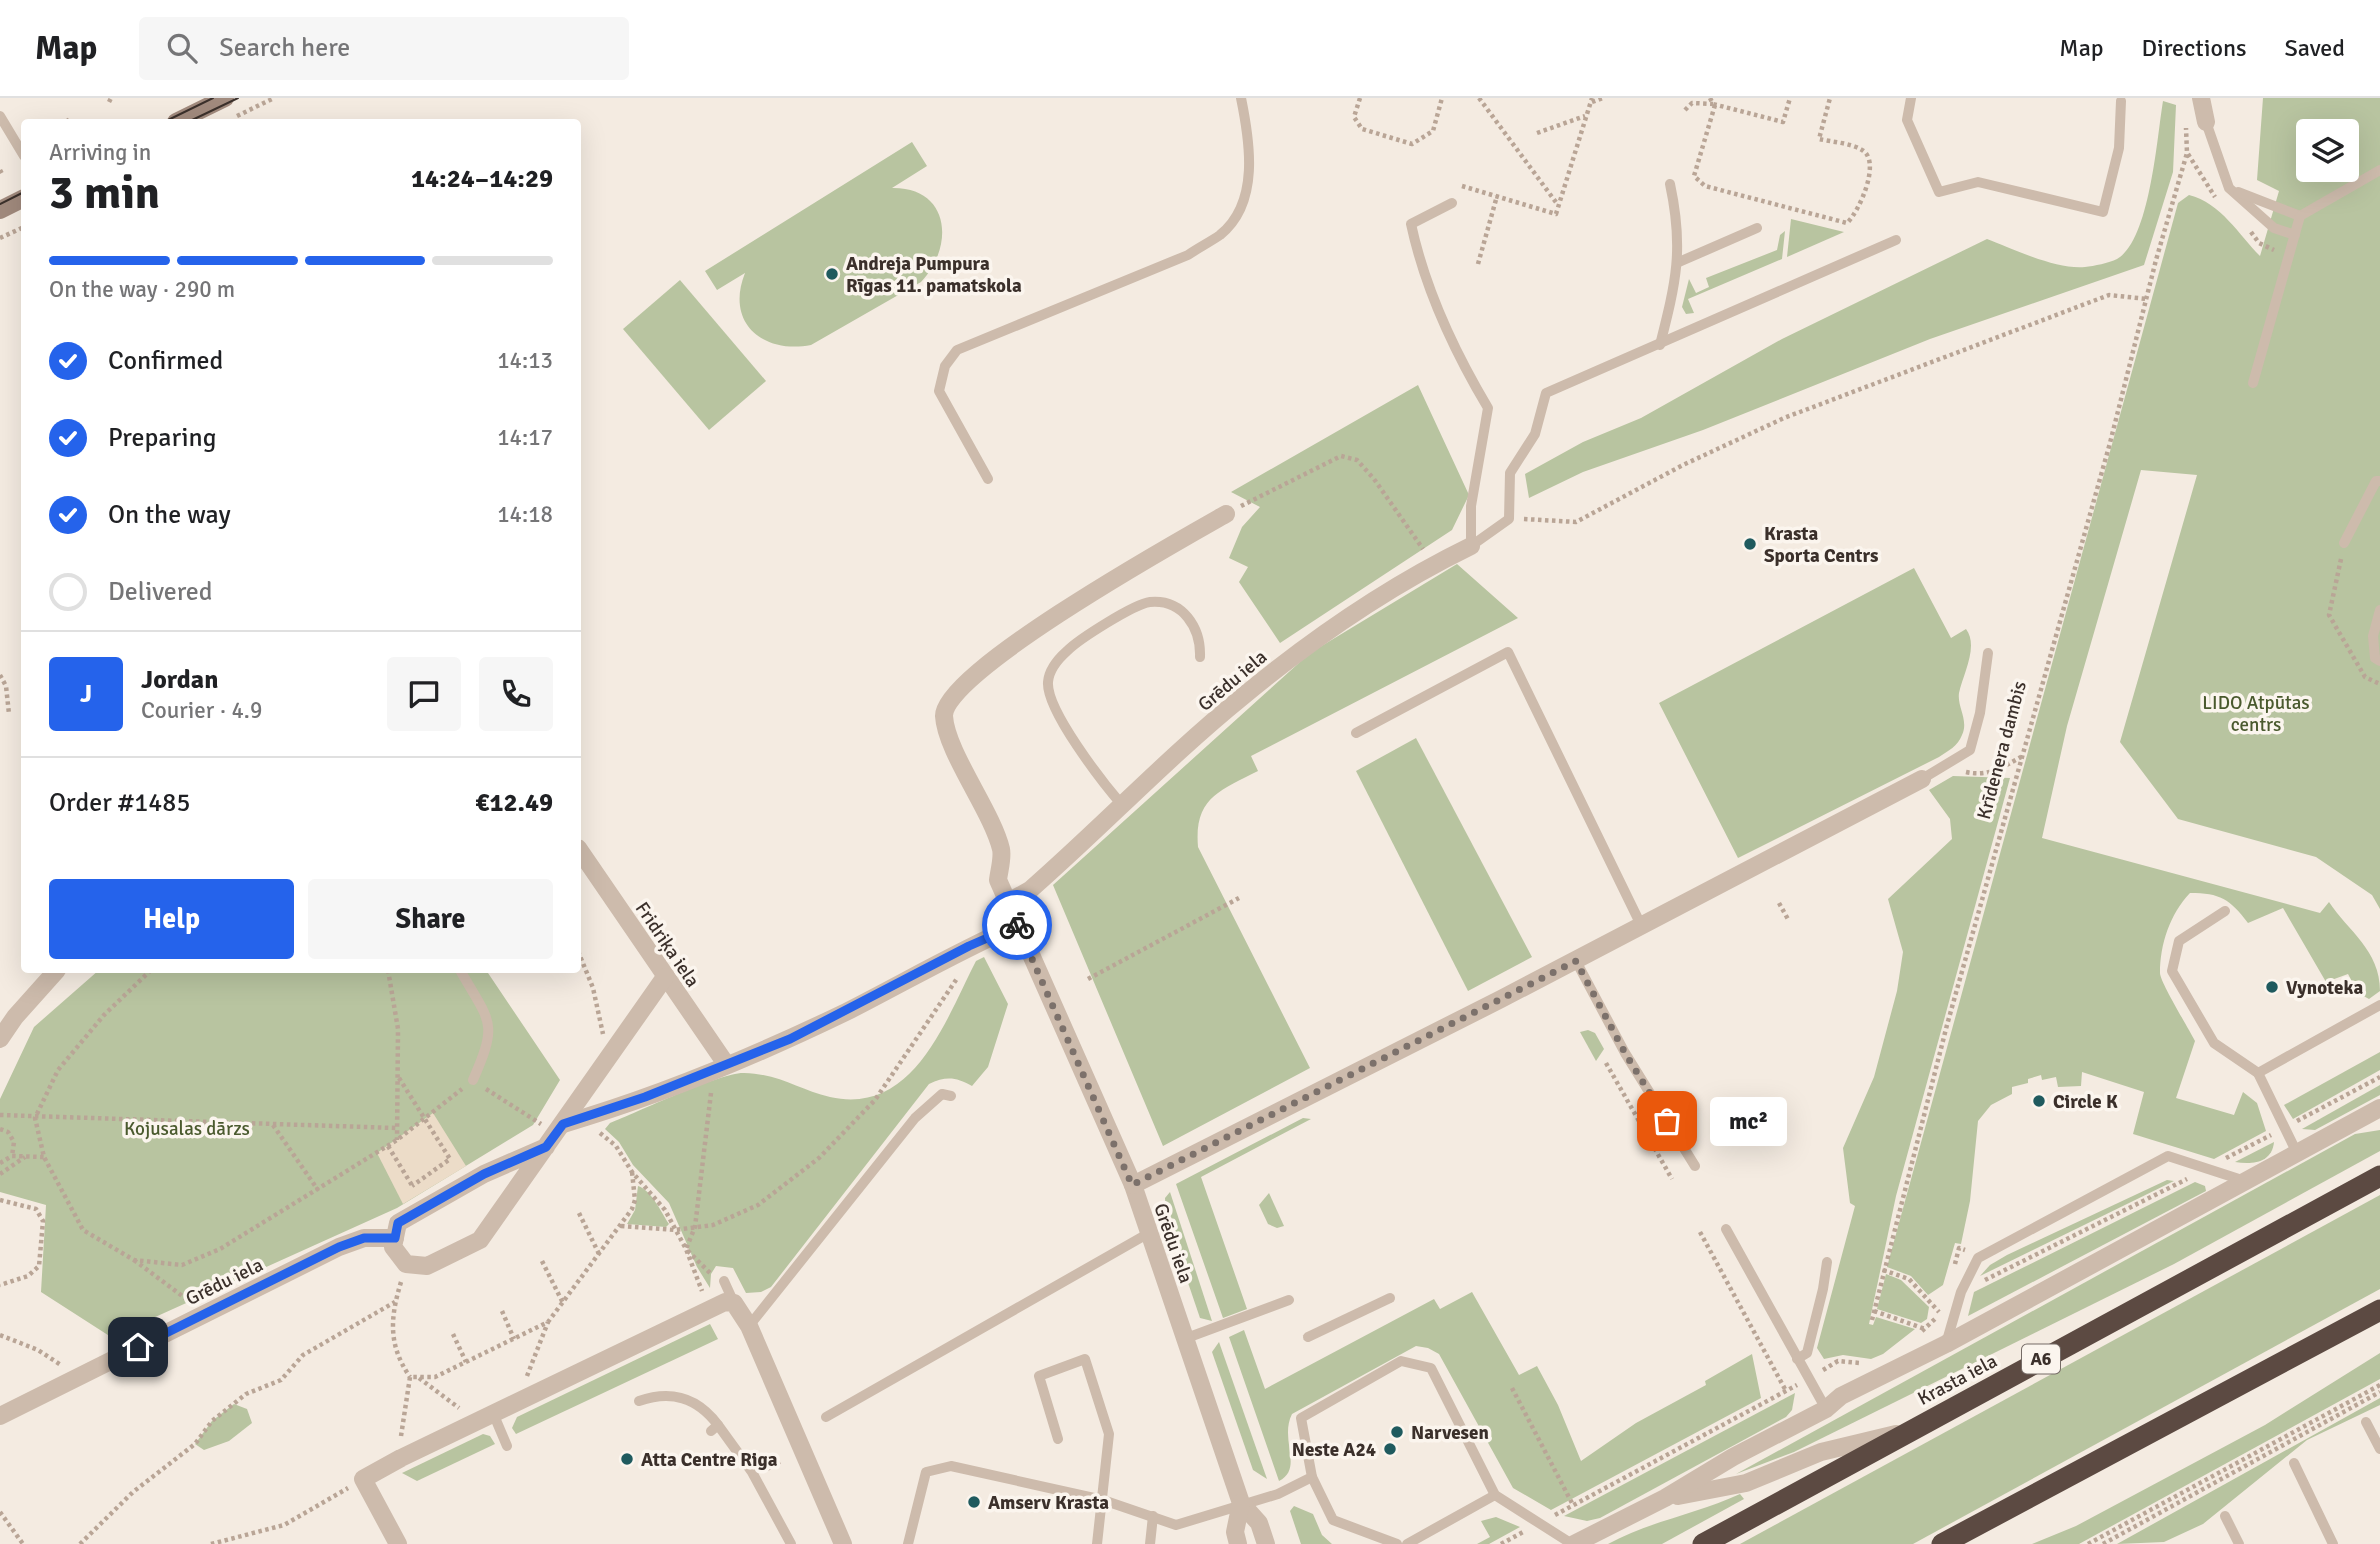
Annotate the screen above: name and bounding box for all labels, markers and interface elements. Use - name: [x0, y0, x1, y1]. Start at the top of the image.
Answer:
- search box: [139, 17, 629, 80]
- text: Map: [35, 28, 97, 69]
- icon: search: [163, 29, 201, 67]
- text: Search here: [219, 32, 350, 64]
- text: Map: [2059, 33, 2104, 63]
- text: Directions: [2142, 33, 2247, 63]
- text: Saved: [2285, 33, 2345, 63]
- map controls: [2296, 119, 2359, 182]
- button: layers: [2296, 119, 2359, 182]
- text: Arriving in: [49, 138, 151, 167]
- text: 14:24–14:29: [411, 163, 553, 195]
- text: 3 min: [49, 165, 160, 221]
- place label: Andreja Pumpura Rīgas 11. pamatskola: [846, 252, 1022, 298]
- marker: Andreja Pumpura Rīgas 11. pamatskola: [824, 266, 840, 282]
- text: On the way · 290 m: [49, 275, 235, 304]
- icon: check: [49, 342, 87, 380]
- text: Confirmed: [108, 345, 223, 377]
- text: 14:13: [497, 346, 553, 375]
- icon: check: [49, 419, 87, 457]
- text: Preparing: [108, 422, 216, 454]
- text: 14:17: [497, 423, 553, 452]
- icon: check: [49, 496, 87, 534]
- text: On the way: [108, 499, 231, 531]
- text: 14:18: [497, 500, 553, 529]
- place label: Krasta Sporta Centrs: [1764, 522, 1878, 568]
- marker: Krasta Sporta Centrs: [1742, 536, 1758, 552]
- text: Delivered: [108, 576, 213, 608]
- street label: Grēdu iela: [1193, 645, 1272, 717]
- button: chat: [387, 657, 461, 731]
- button: phone: [479, 657, 553, 731]
- text: Jordan: [141, 664, 218, 696]
- text: J: [80, 678, 92, 710]
- street label: Krīdenera dambis: [1972, 678, 2032, 822]
- park label: LIDO Atpūtas centrs: [2202, 691, 2310, 737]
- text: Courier · 4.9: [141, 696, 262, 725]
- text: Order #1485: [49, 787, 190, 819]
- text: €12.49: [475, 787, 553, 819]
- button: Help: [49, 879, 294, 959]
- button: Share: [308, 879, 553, 959]
- courier: [982, 890, 1052, 960]
- street label: Fridriķa iela: [630, 897, 704, 992]
- icon: bike: [998, 906, 1036, 944]
- place label: Vynoteka: [2286, 976, 2363, 1000]
- marker: Vynoteka: [2264, 979, 2280, 995]
- place label: Circle K: [2053, 1090, 2118, 1114]
- pin: [1637, 1091, 1697, 1151]
- marker: Circle K: [2031, 1093, 2047, 1109]
- callout: mc²: [1709, 1096, 1786, 1146]
- icon: bag: [1648, 1102, 1686, 1140]
- text: mc²: [1729, 1107, 1768, 1136]
- park label: Kojusalas dārzs: [124, 1117, 250, 1141]
- street label: Grēdu iela: [1148, 1200, 1198, 1286]
- street label: Grēdu iela: [182, 1253, 267, 1311]
- pin: [108, 1317, 168, 1377]
- icon: home: [119, 1328, 157, 1366]
- road number: A6: [2022, 1344, 2060, 1374]
- street label: Krasta iela: [1914, 1349, 2001, 1411]
- place label: Narvesen: [1411, 1421, 1489, 1445]
- marker: Narvesen: [1389, 1424, 1405, 1440]
- place label: Neste A24: [1292, 1438, 1376, 1462]
- marker: Neste A24: [1382, 1441, 1398, 1457]
- place label: Atta Centre Riga: [641, 1448, 778, 1472]
- marker: Atta Centre Riga: [619, 1451, 635, 1467]
- place label: Amserv Krasta: [988, 1491, 1109, 1515]
- marker: Amserv Krasta: [966, 1494, 982, 1510]

